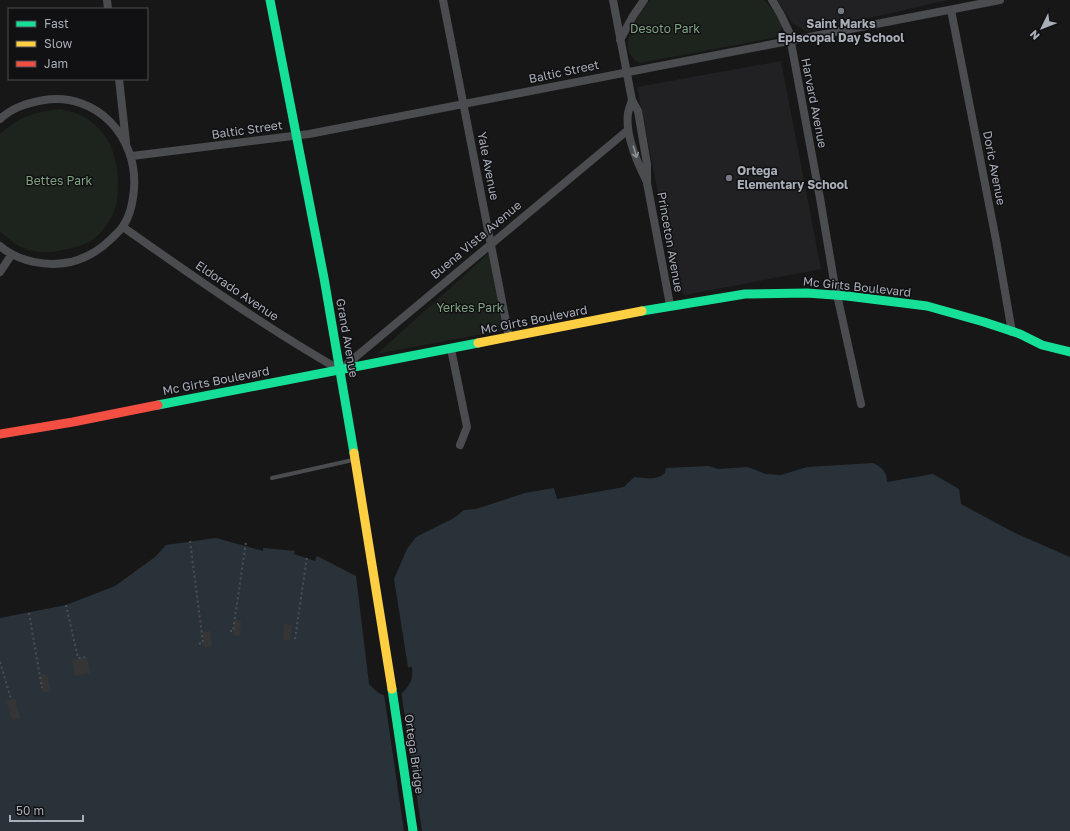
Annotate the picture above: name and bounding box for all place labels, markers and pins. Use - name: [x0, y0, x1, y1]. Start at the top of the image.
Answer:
- marker: Saint Marks Episcopal Day School: [836, 6, 846, 16]
- place label: Saint Marks Episcopal Day School: [778, 16, 904, 45]
- place label: Ortega Elementary School: [737, 163, 848, 192]
- marker: Ortega Elementary School: [724, 173, 734, 183]

